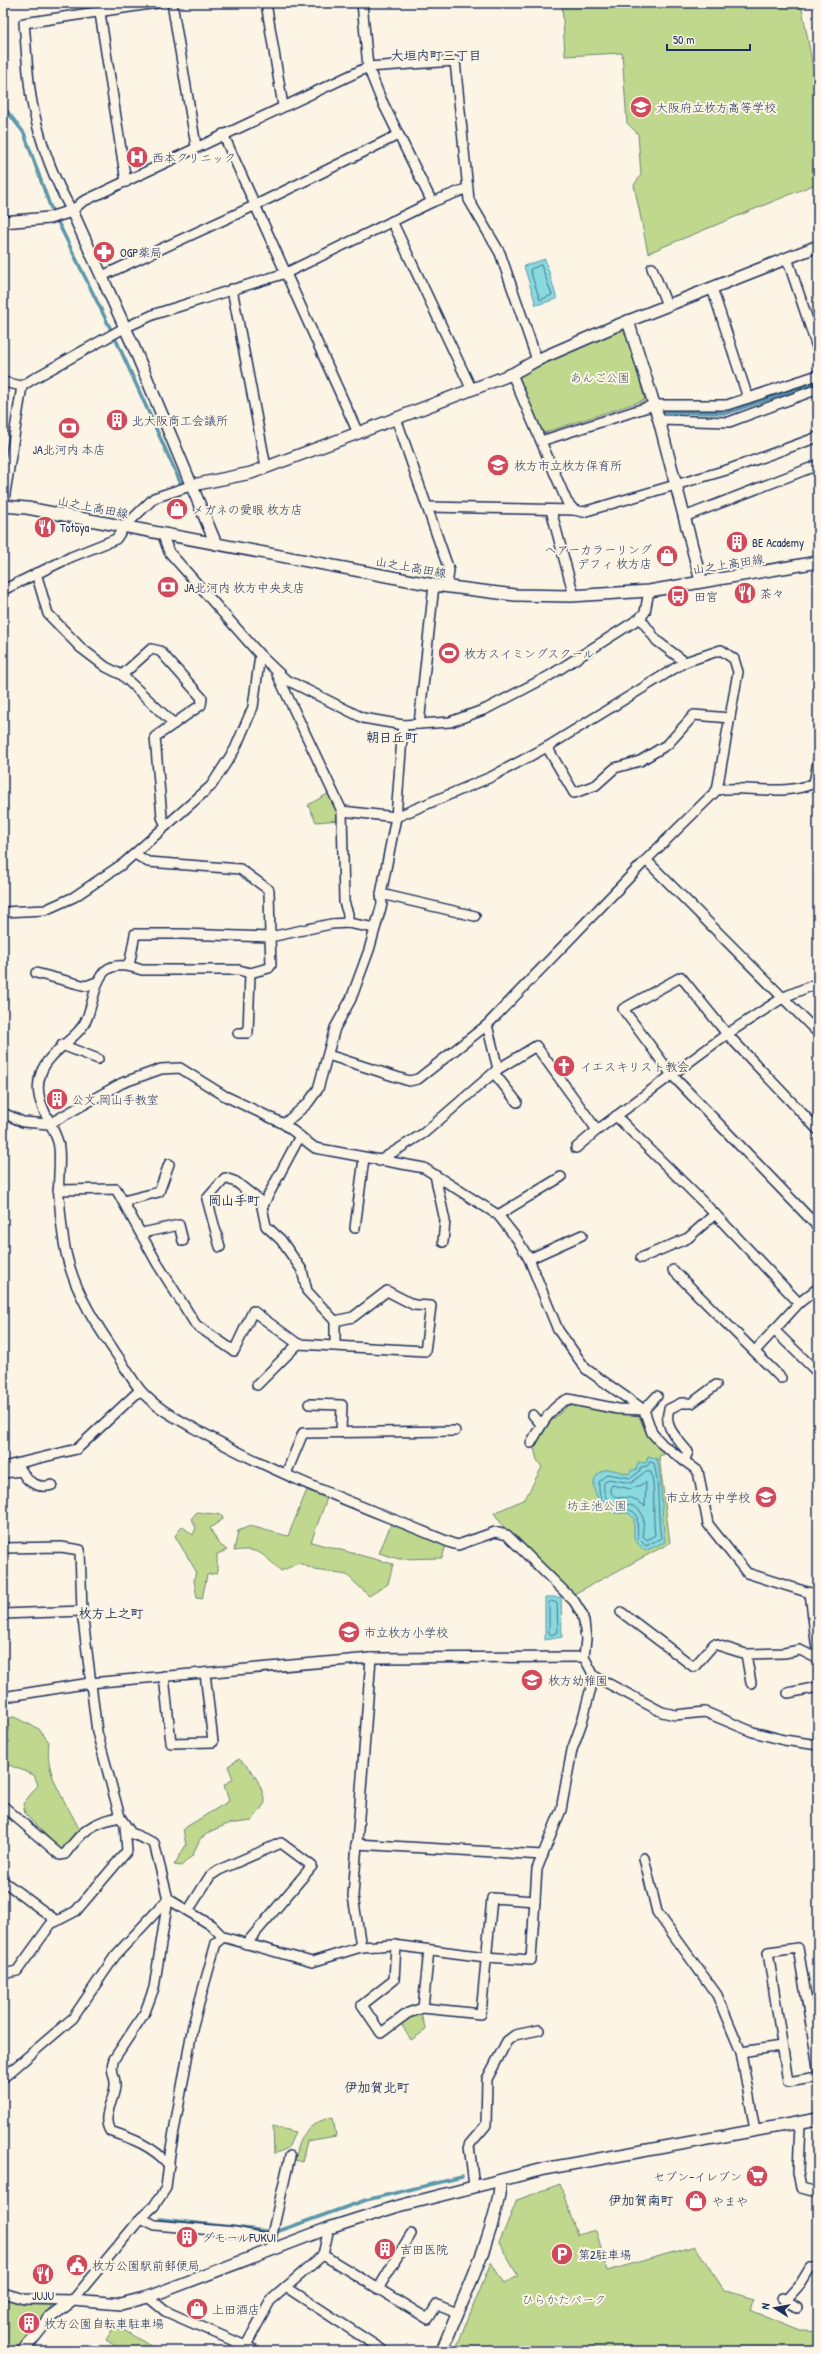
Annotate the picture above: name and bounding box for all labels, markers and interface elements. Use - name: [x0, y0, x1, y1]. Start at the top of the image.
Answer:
- scale bar: [667, 26, 750, 52]
- text: 50 m: [673, 31, 694, 48]
- district label: 大垣内町三丁目: [390, 46, 482, 64]
- school or university icon: 大阪府立枚方高等学校: [628, 94, 654, 120]
- place label: 大阪府立枚方高等学校: [656, 99, 776, 116]
- hospital icon: 西本クリニック: [124, 144, 150, 170]
- place label: 西本クリニック: [152, 149, 236, 166]
- pharmacy icon: OGP薬局: [91, 239, 117, 265]
- place label: OGP薬局: [120, 244, 162, 261]
- park label: あんご公園: [570, 369, 630, 386]
- building icon: 北大阪商工会議所: [104, 407, 130, 433]
- place label: 北大阪商工会議所: [132, 412, 228, 429]
- bank icon: JA北河内 本店: [56, 415, 82, 441]
- place label: JA北河内 本店: [32, 441, 106, 458]
- school or university icon: 枚方市立枚方保育所: [485, 452, 511, 478]
- place label: 枚方市立枚方保育所: [514, 457, 622, 474]
- street label: 山之上高田線: [56, 492, 130, 522]
- shop icon: メガネの愛眼 枚方店: [164, 496, 190, 522]
- place label: メガネの愛眼 枚方店: [192, 501, 303, 518]
- restaurant icon: Totoya: [32, 514, 58, 540]
- place label: Totoya: [60, 519, 89, 536]
- building icon: BE Academy: [724, 529, 750, 555]
- place label: BE Academy: [752, 534, 804, 551]
- place label: ヘアーカラーリング デフィ 枚方店: [544, 541, 652, 572]
- shop icon: ヘアーカラーリング デフィ 枚方店: [654, 543, 680, 569]
- street label: 山之上高田線: [691, 550, 765, 578]
- street label: 山之上高田線: [374, 552, 448, 582]
- bank icon: JA北河内 枚方中央支店: [155, 574, 181, 600]
- place label: JA北河内 枚方中央支店: [184, 579, 305, 596]
- restaurant icon: 茶々: [732, 580, 758, 606]
- bus stop icon: 田宮: [665, 583, 691, 609]
- place label: 茶々: [760, 585, 784, 602]
- place label: 田宮: [694, 588, 718, 605]
- sports icon: 枚方スイミングスクール: [436, 640, 462, 666]
- place label: 枚方スイミングスクール: [464, 645, 595, 662]
- district label: 朝日丘町: [366, 728, 418, 746]
- church icon: イエスキリスト教会: [551, 1053, 577, 1079]
- place label: イエスキリスト教会: [580, 1058, 689, 1075]
- building icon: 公文 岡山手教室: [44, 1086, 70, 1112]
- place label: 公文 岡山手教室: [72, 1091, 159, 1108]
- district label: 岡山手町: [208, 1191, 260, 1209]
- school or university icon: 市立枚方中学校: [753, 1484, 779, 1510]
- place label: 市立枚方中学校: [666, 1489, 750, 1506]
- park label: 坊主池公園: [567, 1497, 627, 1514]
- district label: 枚方上之町: [78, 1604, 144, 1622]
- school or university icon: 市立枚方小学校: [336, 1619, 362, 1645]
- place label: 市立枚方小学校: [364, 1624, 448, 1641]
- school or university icon: 枚方幼稚園: [519, 1667, 545, 1693]
- place label: 枚方幼稚園: [548, 1672, 608, 1689]
- district label: 伊加賀北町: [344, 2078, 410, 2096]
- supermarket icon: セブン-イレブン: [744, 2163, 770, 2189]
- place label: セブン-イレブン: [653, 2168, 742, 2185]
- shop icon: やまや: [683, 2188, 709, 2214]
- district label: 伊加賀南町: [608, 2191, 674, 2209]
- place label: やまや: [712, 2193, 748, 2210]
- building icon: ダモールFUKUI: [174, 2224, 200, 2250]
- place label: ダモールFUKUI: [202, 2229, 276, 2246]
- building icon: 吉田医院: [372, 2236, 398, 2262]
- place label: 吉田医院: [400, 2241, 448, 2258]
- parking icon: 第2駐車場: [549, 2241, 575, 2267]
- place label: 第2駐車場: [578, 2246, 632, 2263]
- public building icon: 枚方公園駅前郵便局: [64, 2252, 90, 2278]
- place label: 枚方公園駅前郵便局: [92, 2257, 200, 2274]
- restaurant icon: JUJU: [30, 2261, 56, 2287]
- place label: JUJU: [32, 2287, 54, 2304]
- north arrow: [755, 2288, 795, 2328]
- park label: ひらかたパーク: [522, 2291, 606, 2308]
- shop icon: 上田酒店: [184, 2296, 210, 2322]
- place label: 上田酒店: [212, 2301, 260, 2318]
- text: N: [758, 2302, 773, 2310]
- building icon: 枚方公園自転車駐車場: [16, 2310, 42, 2336]
- place label: 枚方公園自転車駐車場: [44, 2315, 164, 2332]

